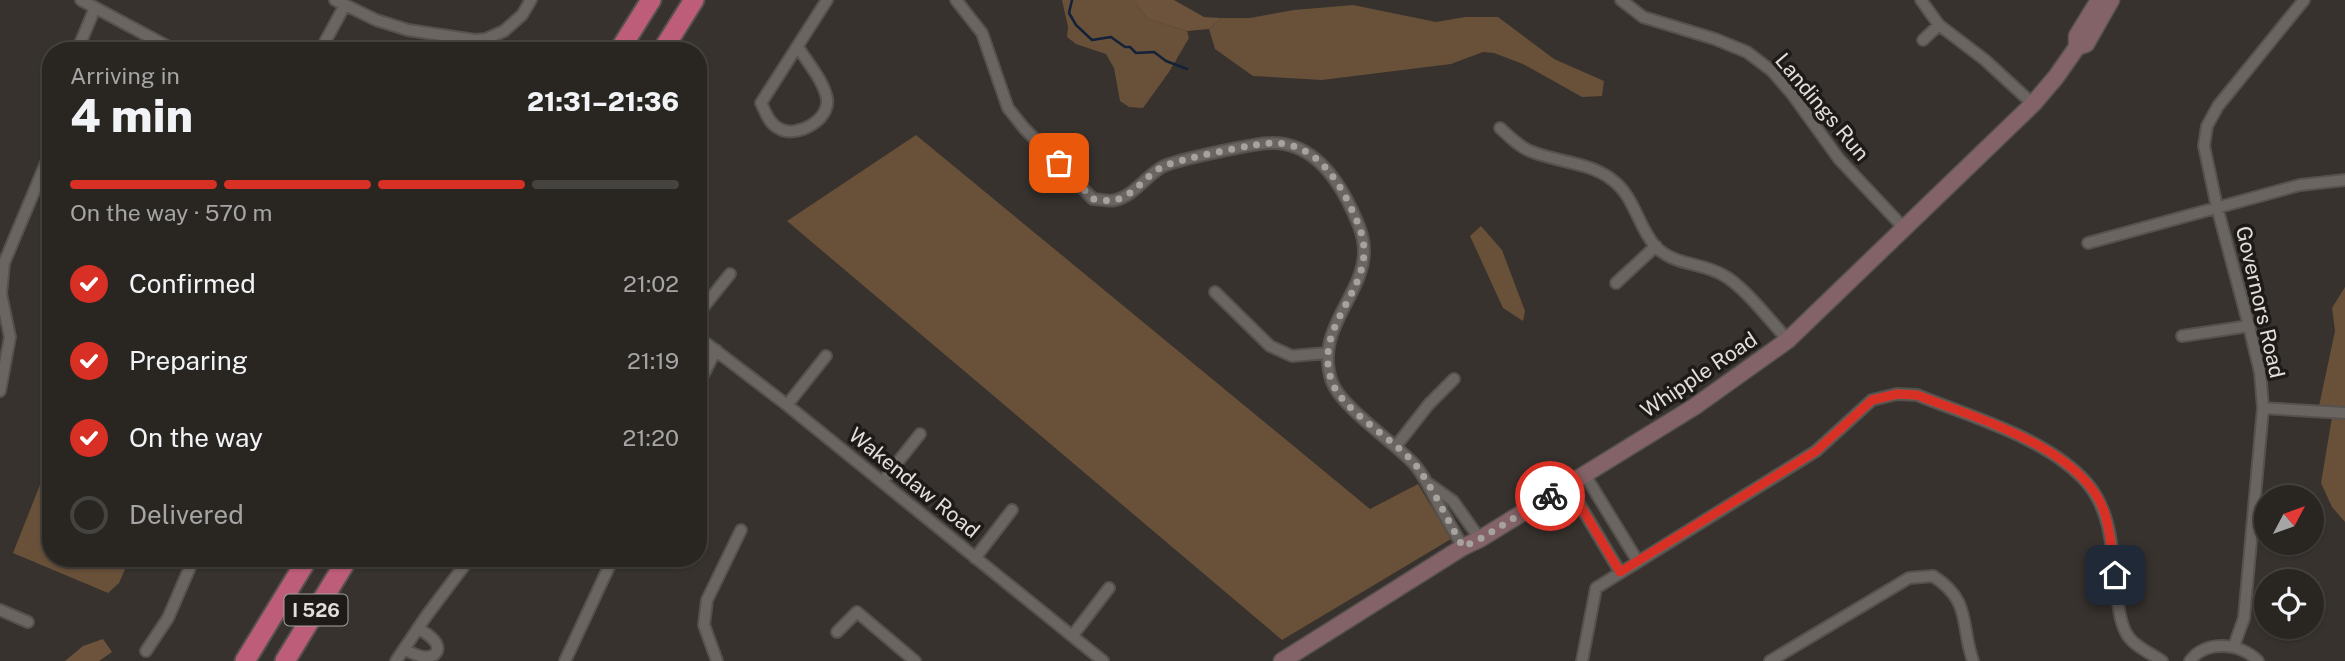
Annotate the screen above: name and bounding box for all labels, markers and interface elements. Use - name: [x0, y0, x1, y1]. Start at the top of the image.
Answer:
- street label: Landings Run: [1770, 48, 1875, 165]
- text: Arriving in: [70, 62, 180, 89]
- text: 21:31–21:36: [527, 86, 679, 117]
- text: 4 min: [70, 88, 193, 142]
- pin: [1029, 133, 1089, 193]
- icon: bag: [1040, 144, 1078, 182]
- text: On the way · 570 m: [70, 199, 272, 226]
- street label: Governors Road: [2231, 224, 2290, 380]
- icon: check: [70, 265, 108, 303]
- text: Confirmed: [129, 268, 256, 299]
- text: 21:02: [623, 270, 679, 297]
- street label: Whipple Road: [1636, 327, 1762, 423]
- icon: check: [70, 342, 108, 380]
- text: Preparing: [129, 345, 248, 376]
- text: 21:19: [627, 347, 679, 374]
- icon: check: [70, 419, 108, 457]
- text: On the way: [129, 422, 263, 453]
- street label: Wakendaw Road: [844, 422, 985, 543]
- text: 21:20: [623, 424, 679, 451]
- courier: [1515, 461, 1585, 531]
- icon: bike: [1531, 477, 1569, 515]
- north arrow: [2254, 485, 2324, 555]
- map controls: [2254, 485, 2324, 639]
- text: Delivered: [129, 499, 244, 530]
- pin: [2085, 545, 2145, 605]
- icon: home: [2096, 556, 2134, 594]
- button: locate: [2254, 569, 2324, 639]
- road number: I 526: [284, 594, 348, 625]

